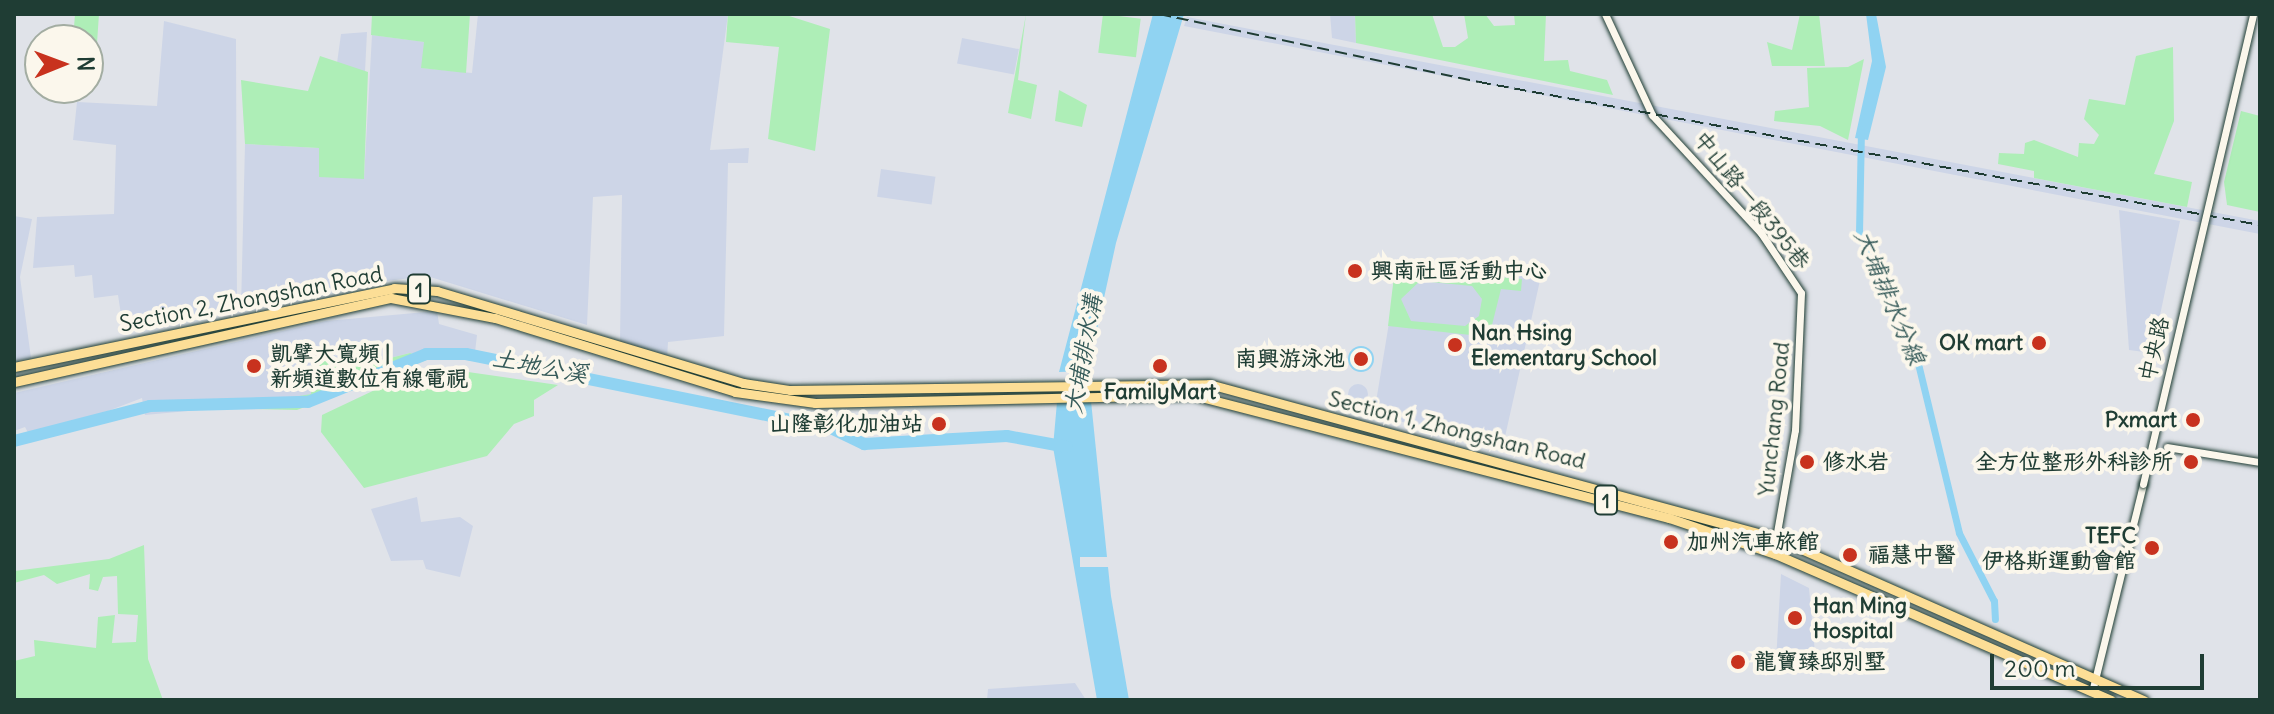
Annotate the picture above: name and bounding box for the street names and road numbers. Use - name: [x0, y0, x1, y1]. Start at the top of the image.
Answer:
- street label: 中山路一段395巷: [1688, 126, 1816, 274]
- street label: Section 2, Zhongshan Road: [117, 261, 385, 337]
- road number: 1: [407, 273, 431, 305]
- street label: 中央路: [2134, 314, 2174, 384]
- street label: Yunchang Road: [1753, 341, 1795, 497]
- street label: Section 1, Zhongshan Road: [1326, 385, 1588, 475]
- road number: 1: [1594, 484, 1618, 516]

